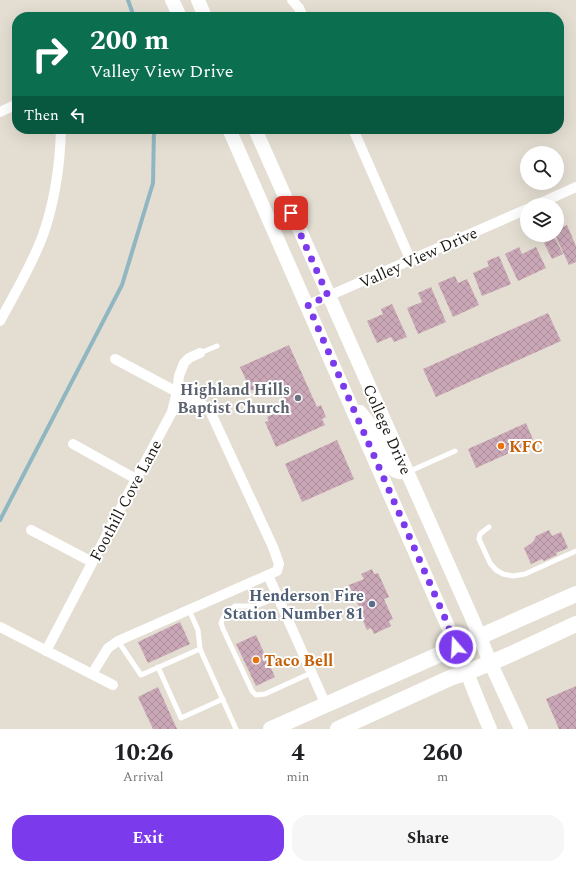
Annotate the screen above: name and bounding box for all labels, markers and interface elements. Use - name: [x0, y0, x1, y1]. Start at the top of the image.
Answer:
- text: 200 m: [90, 19, 169, 62]
- icon: right: [24, 28, 76, 80]
- text: Valley View Drive: [90, 58, 233, 85]
- text: Then: [24, 104, 59, 127]
- icon: left: [67, 104, 89, 126]
- map controls: [520, 146, 564, 242]
- button: search: [520, 146, 564, 190]
- pin: [274, 196, 308, 230]
- button: layers: [520, 198, 564, 242]
- icon: arrive: [280, 202, 302, 224]
- street label: Valley View Drive: [355, 221, 482, 295]
- place label: Highland Hills Baptist Church: [177, 378, 290, 420]
- street label: College Drive: [356, 380, 418, 479]
- marker: Highland Hills Baptist Church: [293, 393, 303, 403]
- street label: Foothill Cove Lane: [84, 435, 168, 566]
- place label: KFC: [509, 435, 543, 459]
- marker: KFC: [496, 441, 506, 451]
- place label: Henderson Fire Station Number 81: [223, 584, 364, 626]
- marker: Henderson Fire Station Number 81: [367, 599, 377, 609]
- position arrow: [435, 626, 477, 668]
- place label: Taco Bell: [264, 649, 333, 673]
- marker: Taco Bell: [251, 655, 261, 665]
- text: 10:26: [113, 735, 173, 771]
- text: 4: [291, 735, 305, 771]
- text: 260: [422, 735, 463, 771]
- text: Arrival: [123, 767, 164, 787]
- text: min: [287, 767, 309, 787]
- text: m: [437, 767, 448, 787]
- button: Exit: [12, 815, 284, 861]
- button: Share: [292, 815, 564, 861]

